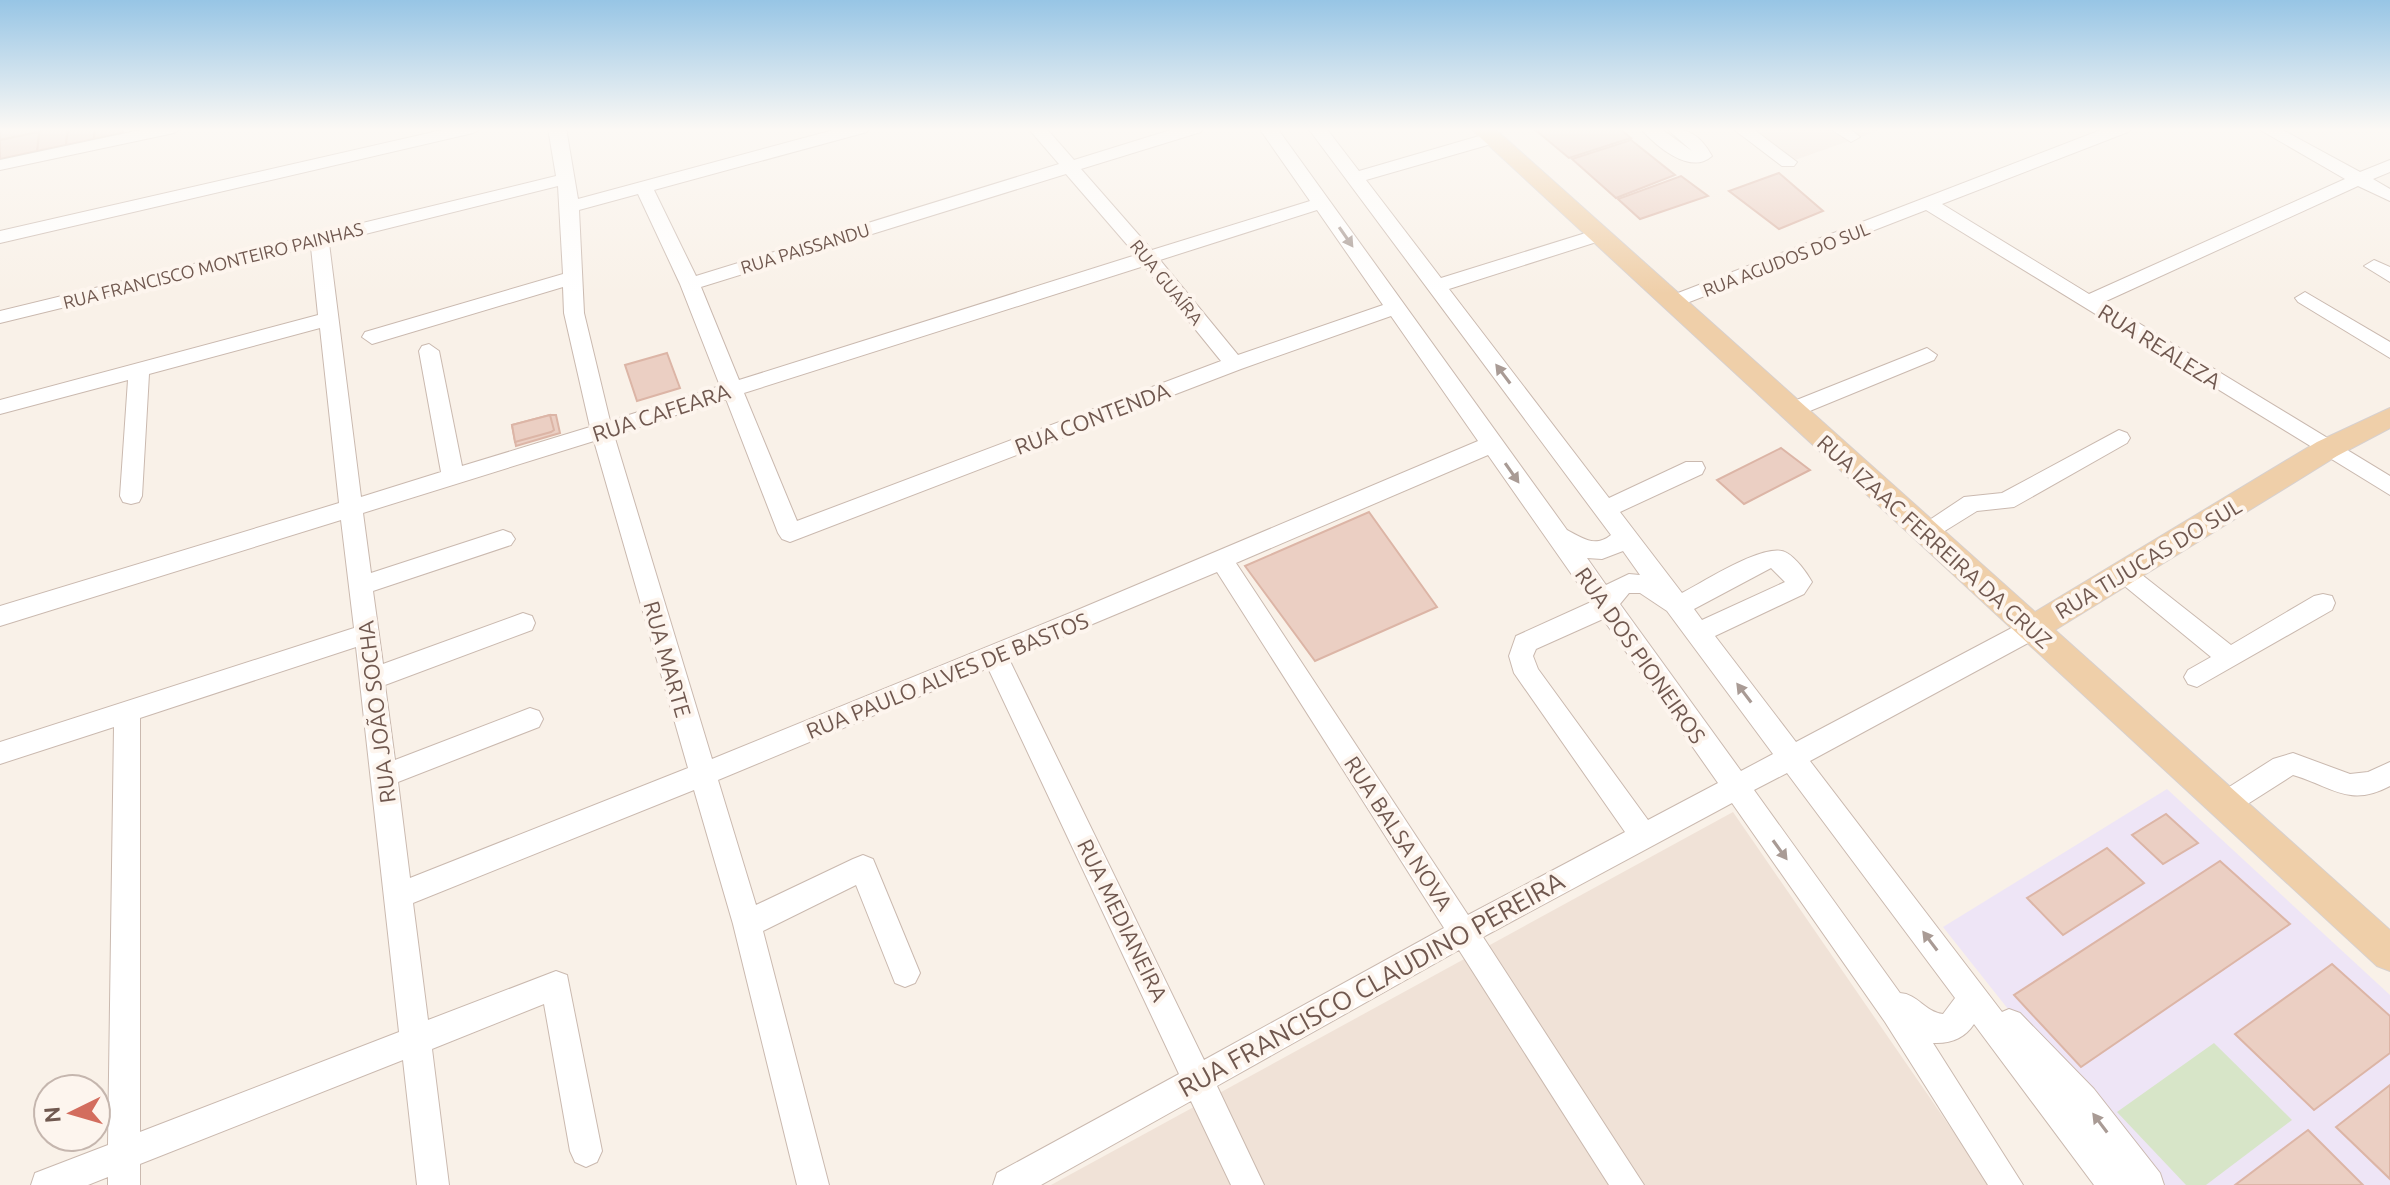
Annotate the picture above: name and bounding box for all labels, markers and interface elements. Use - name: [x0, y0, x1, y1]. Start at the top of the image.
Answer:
- street label: RUA FRANCISCO MONTEIRO PAINHAS: [61, 218, 365, 312]
- street label: RUA AGUDOS DO SUL: [1700, 218, 1872, 300]
- street label: RUA PAISSANDU: [738, 219, 872, 277]
- one-way arrow: [1338, 227, 1353, 248]
- street label: RUA GUAÍRA: [1127, 235, 1208, 329]
- street label: RUA REALEZA: [2094, 298, 2226, 394]
- one-way arrow: [1495, 364, 1511, 384]
- street label: RUA CONTENDA: [1011, 377, 1174, 459]
- street label: RUA CAFEARA: [589, 378, 734, 446]
- street label: RUA IZAAC FERREIRA DA CRUZ: [1813, 429, 2057, 653]
- one-way arrow: [1504, 462, 1519, 483]
- street label: RUA TIJUCAS DO SUL: [2051, 493, 2245, 623]
- street label: RUA DOS PIONEIROS: [1571, 562, 1711, 748]
- street label: RUA MARTE: [639, 598, 697, 720]
- street label: RUA PAULO ALVES DE BASTOS: [802, 607, 1092, 743]
- street label: RUA JOÃO SOCHA: [352, 619, 400, 805]
- one-way arrow: [1736, 683, 1752, 704]
- street label: RUA BALSA NOVA: [1340, 751, 1458, 915]
- street label: RUA MEDIANEIRA: [1073, 835, 1173, 1006]
- one-way arrow: [1772, 840, 1787, 861]
- street label: RUA FRANCISCO CLAUDINO PEREIRA: [1173, 865, 1569, 1102]
- one-way arrow: [1923, 931, 1939, 951]
- north arrow: [32, 1073, 112, 1153]
- text: N: [38, 1106, 65, 1124]
- one-way arrow: [2093, 1113, 2109, 1133]

